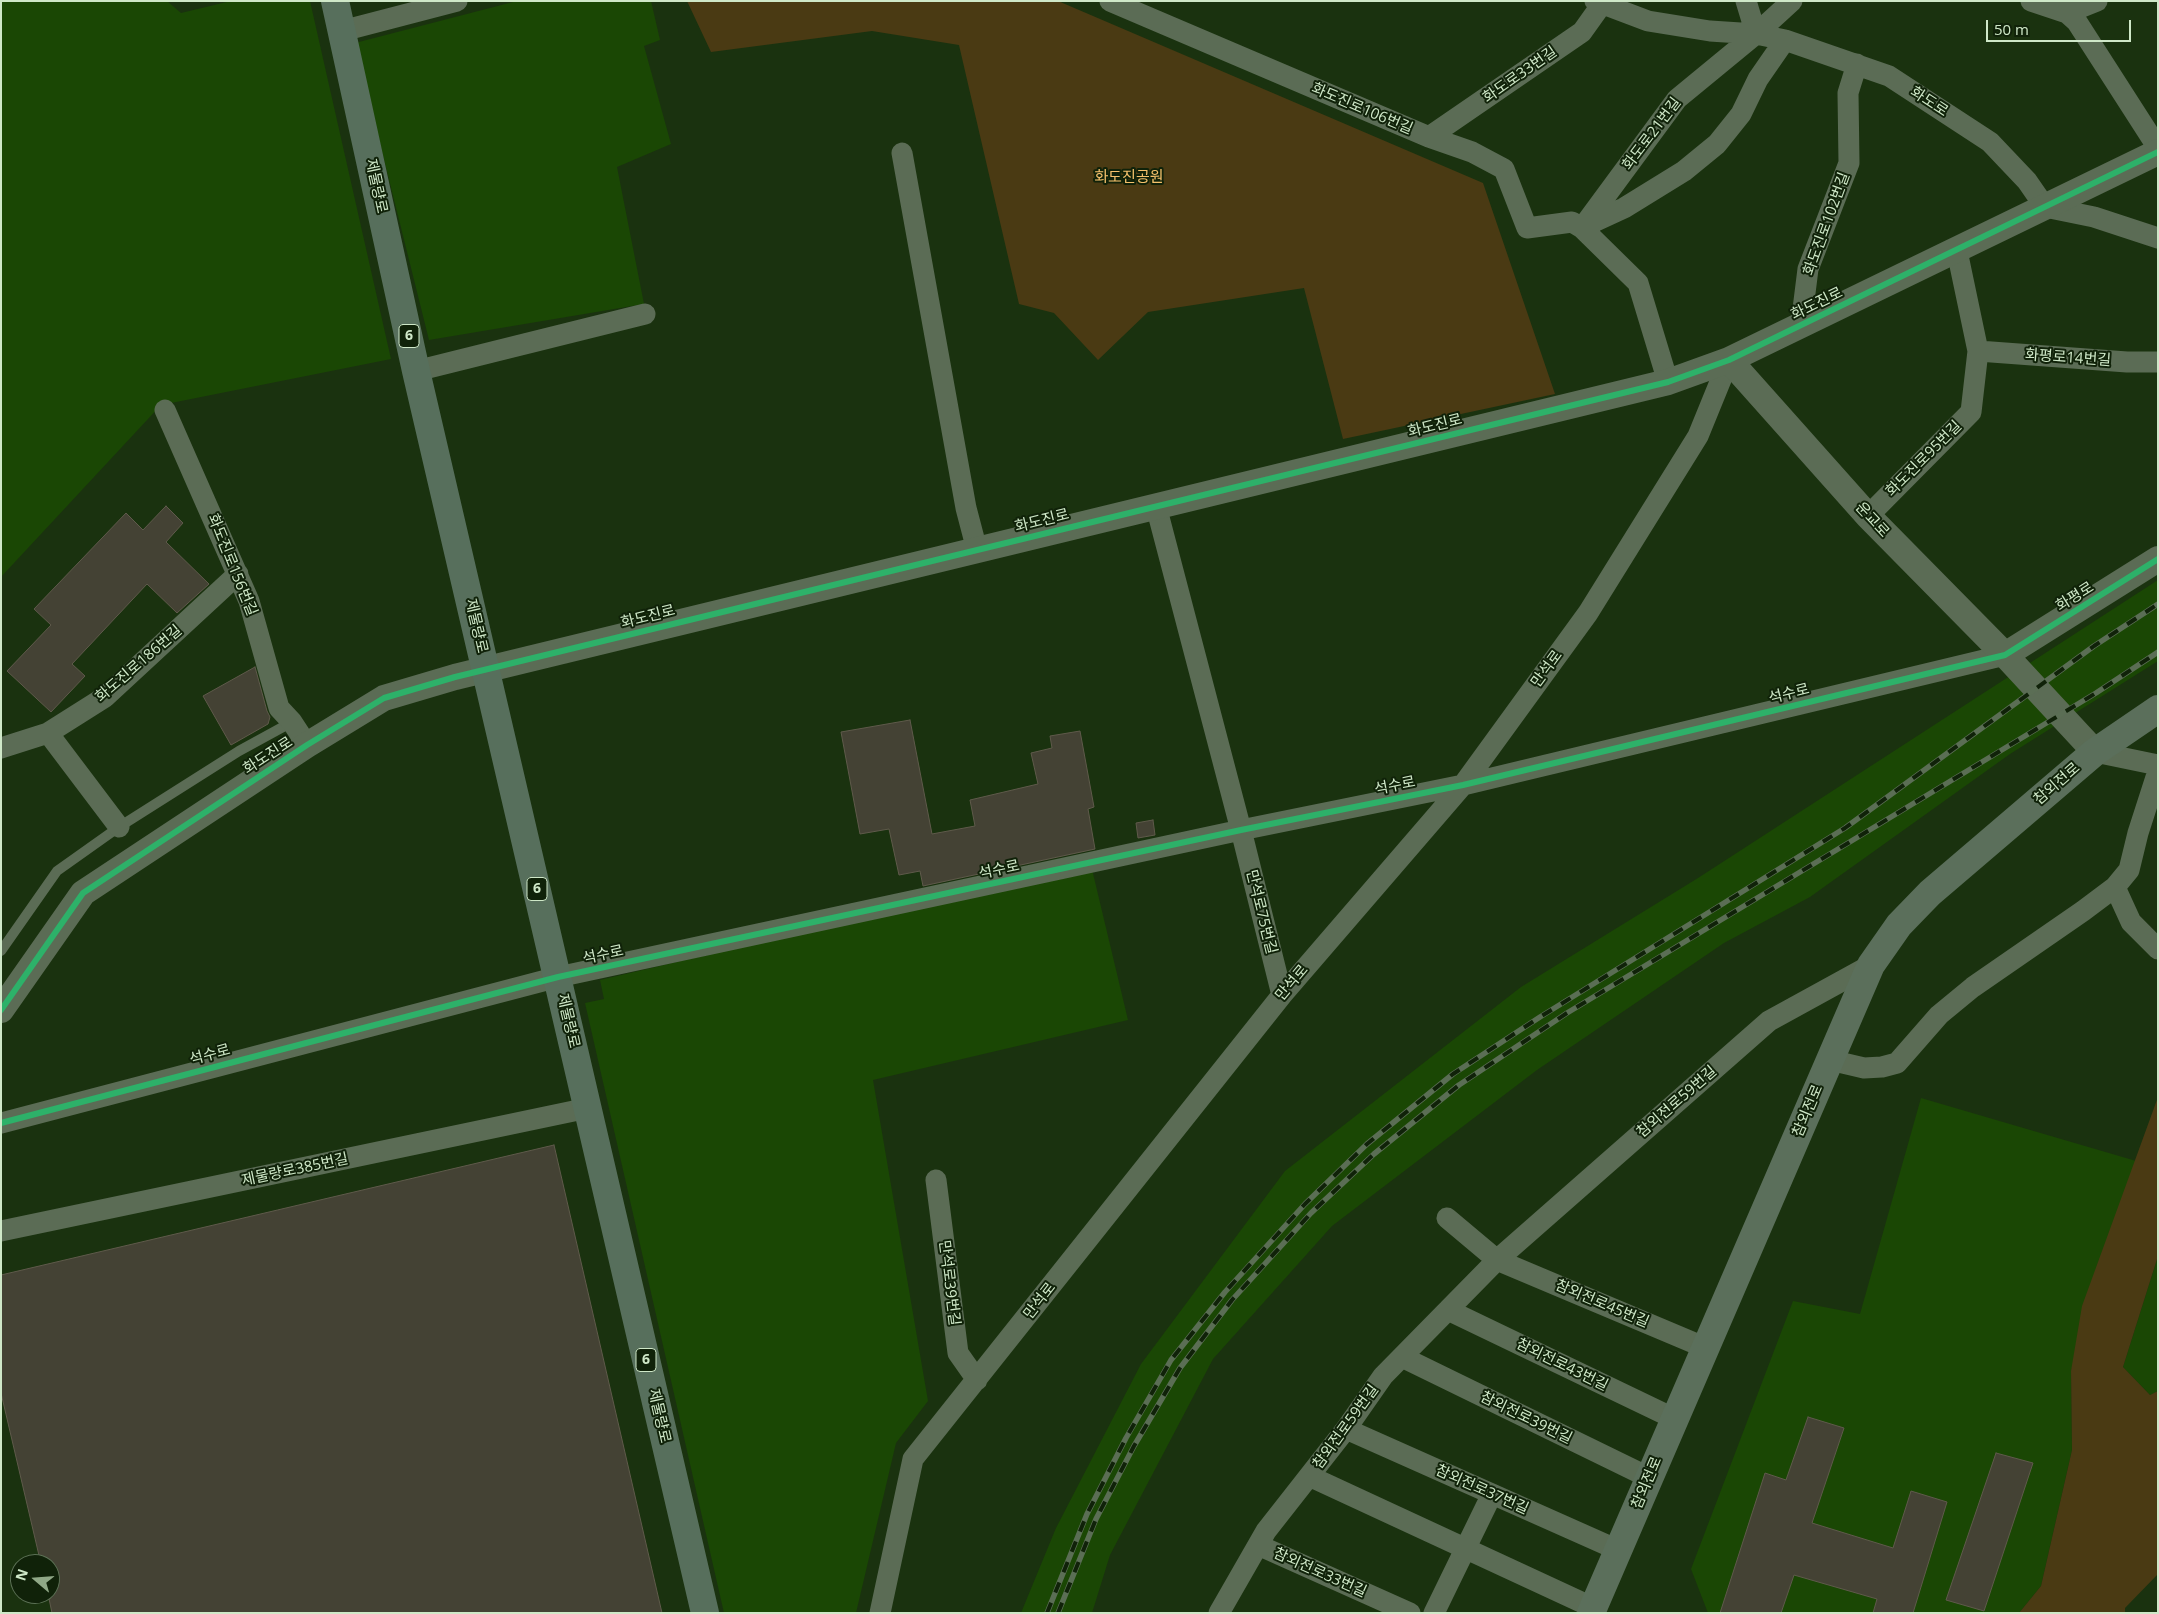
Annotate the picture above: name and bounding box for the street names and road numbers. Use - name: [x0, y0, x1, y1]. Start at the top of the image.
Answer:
- street label: 화도로33번길: [1480, 43, 1560, 107]
- street label: 화도진로106번길: [1309, 80, 1415, 138]
- street label: 화도로: [1907, 83, 1951, 121]
- street label: 화도로21번길: [1619, 94, 1685, 174]
- street label: 제물량로: [361, 157, 391, 215]
- street label: 화도진로102번길: [1800, 170, 1854, 278]
- street label: 화도진로: [1788, 284, 1846, 324]
- road number: 6: [399, 324, 419, 348]
- street label: 화평로14번길: [2024, 346, 2112, 370]
- street label: 화도진로: [1406, 411, 1464, 441]
- street label: 화도진로95번길: [1882, 417, 1966, 501]
- street label: 운교로: [1851, 499, 1893, 541]
- street label: 화도진로: [1013, 506, 1071, 536]
- street label: 화도진로156번길: [203, 511, 261, 619]
- street label: 화평로: [2053, 578, 2097, 616]
- street label: 제물량로: [461, 597, 491, 655]
- street label: 화도진로: [619, 602, 677, 632]
- street label: 화도진로186번길: [92, 622, 186, 706]
- street label: 만석로: [1528, 647, 1566, 691]
- street label: 석수로: [1767, 680, 1811, 708]
- street label: 화도진로: [240, 733, 296, 779]
- street label: 참외전로: [2030, 759, 2084, 809]
- street label: 석수로: [1373, 773, 1417, 799]
- street label: 석수로: [977, 857, 1021, 883]
- street label: 만석로75번길: [1242, 868, 1280, 956]
- road number: 6: [527, 878, 547, 901]
- street label: 석수로: [581, 942, 625, 968]
- street label: 만석로: [1272, 961, 1312, 1005]
- street label: 제물량로: [553, 992, 583, 1050]
- street label: 석수로: [188, 1041, 232, 1069]
- street label: 참외전로59번길: [1633, 1062, 1721, 1142]
- street label: 참외전로: [1789, 1082, 1827, 1140]
- street label: 제물량로385번길: [240, 1150, 350, 1190]
- street label: 만석로39번길: [935, 1239, 963, 1327]
- street label: 참외전로45번길: [1552, 1276, 1652, 1332]
- street label: 만석로: [1020, 1279, 1060, 1323]
- street label: 참외전로43번길: [1513, 1335, 1611, 1395]
- road number: 6: [636, 1348, 656, 1372]
- street label: 참외전로59번길: [1309, 1381, 1383, 1473]
- street label: 제물량로: [644, 1387, 674, 1445]
- street label: 참외전로39번길: [1477, 1388, 1575, 1448]
- street label: 참외전로: [1628, 1454, 1666, 1512]
- street label: 참외전로37번길: [1433, 1461, 1531, 1519]
- street label: 참외전로33번길: [1271, 1544, 1369, 1602]

